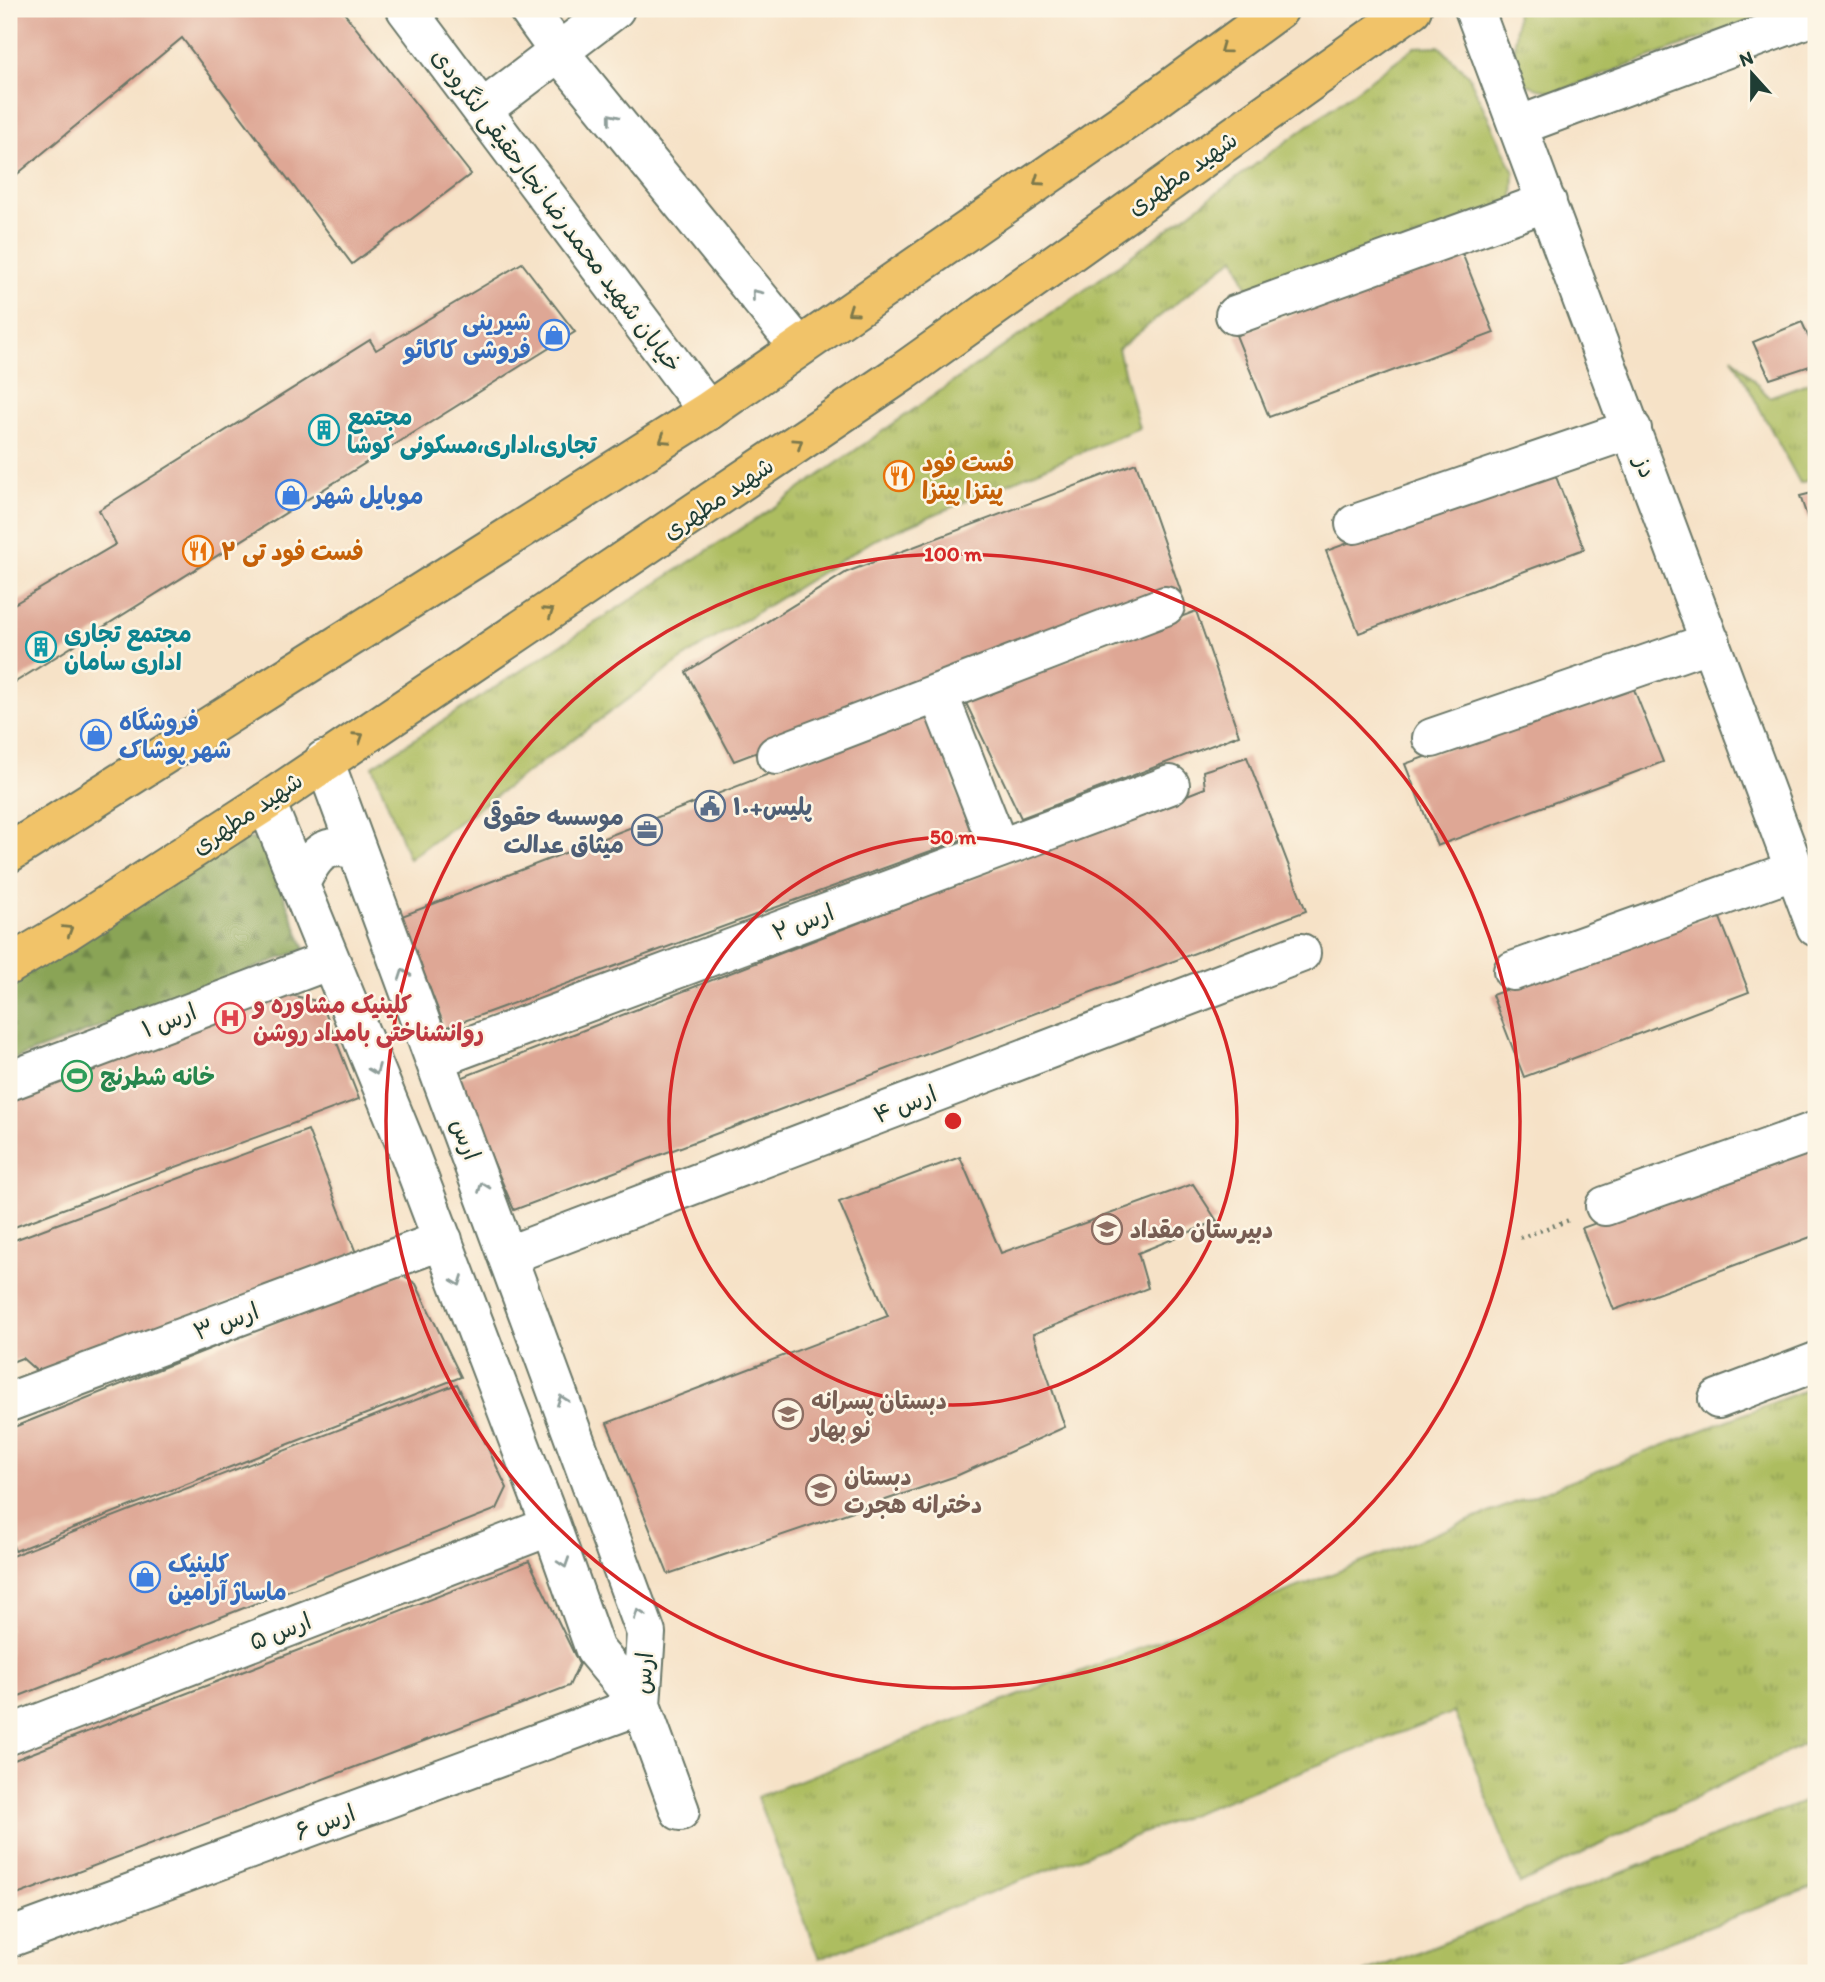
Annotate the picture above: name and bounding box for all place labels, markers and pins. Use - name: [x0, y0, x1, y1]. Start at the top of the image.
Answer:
- place label: شیرینی فروشی کاکائو: [402, 307, 531, 365]
- shop icon: شیرینی فروشی کاکائو: [537, 318, 571, 352]
- place label: مجتمع تجاری،اداری،مسکونی کوشا: [347, 402, 598, 460]
- building icon: مجتمع تجاری،اداری،مسکونی کوشا: [307, 413, 341, 447]
- place label: فست فود پیتزا پیتزا: [922, 448, 1015, 506]
- restaurant icon: فست فود پیتزا پیتزا: [882, 459, 916, 493]
- shop icon: موبایل شهر: [274, 478, 308, 512]
- place label: موبایل شهر: [312, 481, 423, 511]
- restaurant icon: فست فود تی ۲: [181, 534, 215, 568]
- place label: فست فود تی ۲: [221, 537, 364, 567]
- place label: مجتمع تجاری اداری سامان: [64, 619, 192, 676]
- building icon: مجتمع تجاری اداری سامان: [24, 630, 58, 664]
- place label: فروشگاه شهر پوشاک: [119, 707, 231, 765]
- shop icon: فروشگاه شهر پوشاک: [79, 718, 113, 752]
- public building icon: پلیس+۱۰: [693, 789, 727, 823]
- place label: پلیس+۱۰: [733, 792, 812, 822]
- place label: موسسه حقوقی میثاق عدالت: [483, 800, 624, 859]
- office icon: موسسه حقوقی میثاق عدالت: [630, 813, 664, 847]
- place label: کلینیک مشاوره و روانشناختی بامداد روشن: [251, 990, 484, 1048]
- hospital icon: کلینیک مشاوره و روانشناختی بامداد روشن: [213, 1001, 247, 1035]
- sports icon: خانه شطرنج: [60, 1059, 94, 1093]
- place label: خانه شطرنج: [100, 1062, 215, 1092]
- centre of rings: [941, 1109, 965, 1133]
- school or university icon: دبیرستان مقداد: [1090, 1212, 1124, 1246]
- place label: دبیرستان مقداد: [1130, 1215, 1273, 1244]
- place label: دبستان پسرانه نو بهار: [809, 1386, 947, 1444]
- school or university icon: دبستان پسرانه نو بهار: [771, 1397, 805, 1431]
- place label: دبستان دخترانه هجرت: [844, 1462, 982, 1519]
- school or university icon: دبستان دخترانه هجرت: [804, 1473, 838, 1507]
- place label: کلینیک ماساژ آرامین: [168, 1549, 287, 1606]
- shop icon: کلینیک ماساژ آرامین: [128, 1560, 162, 1594]

